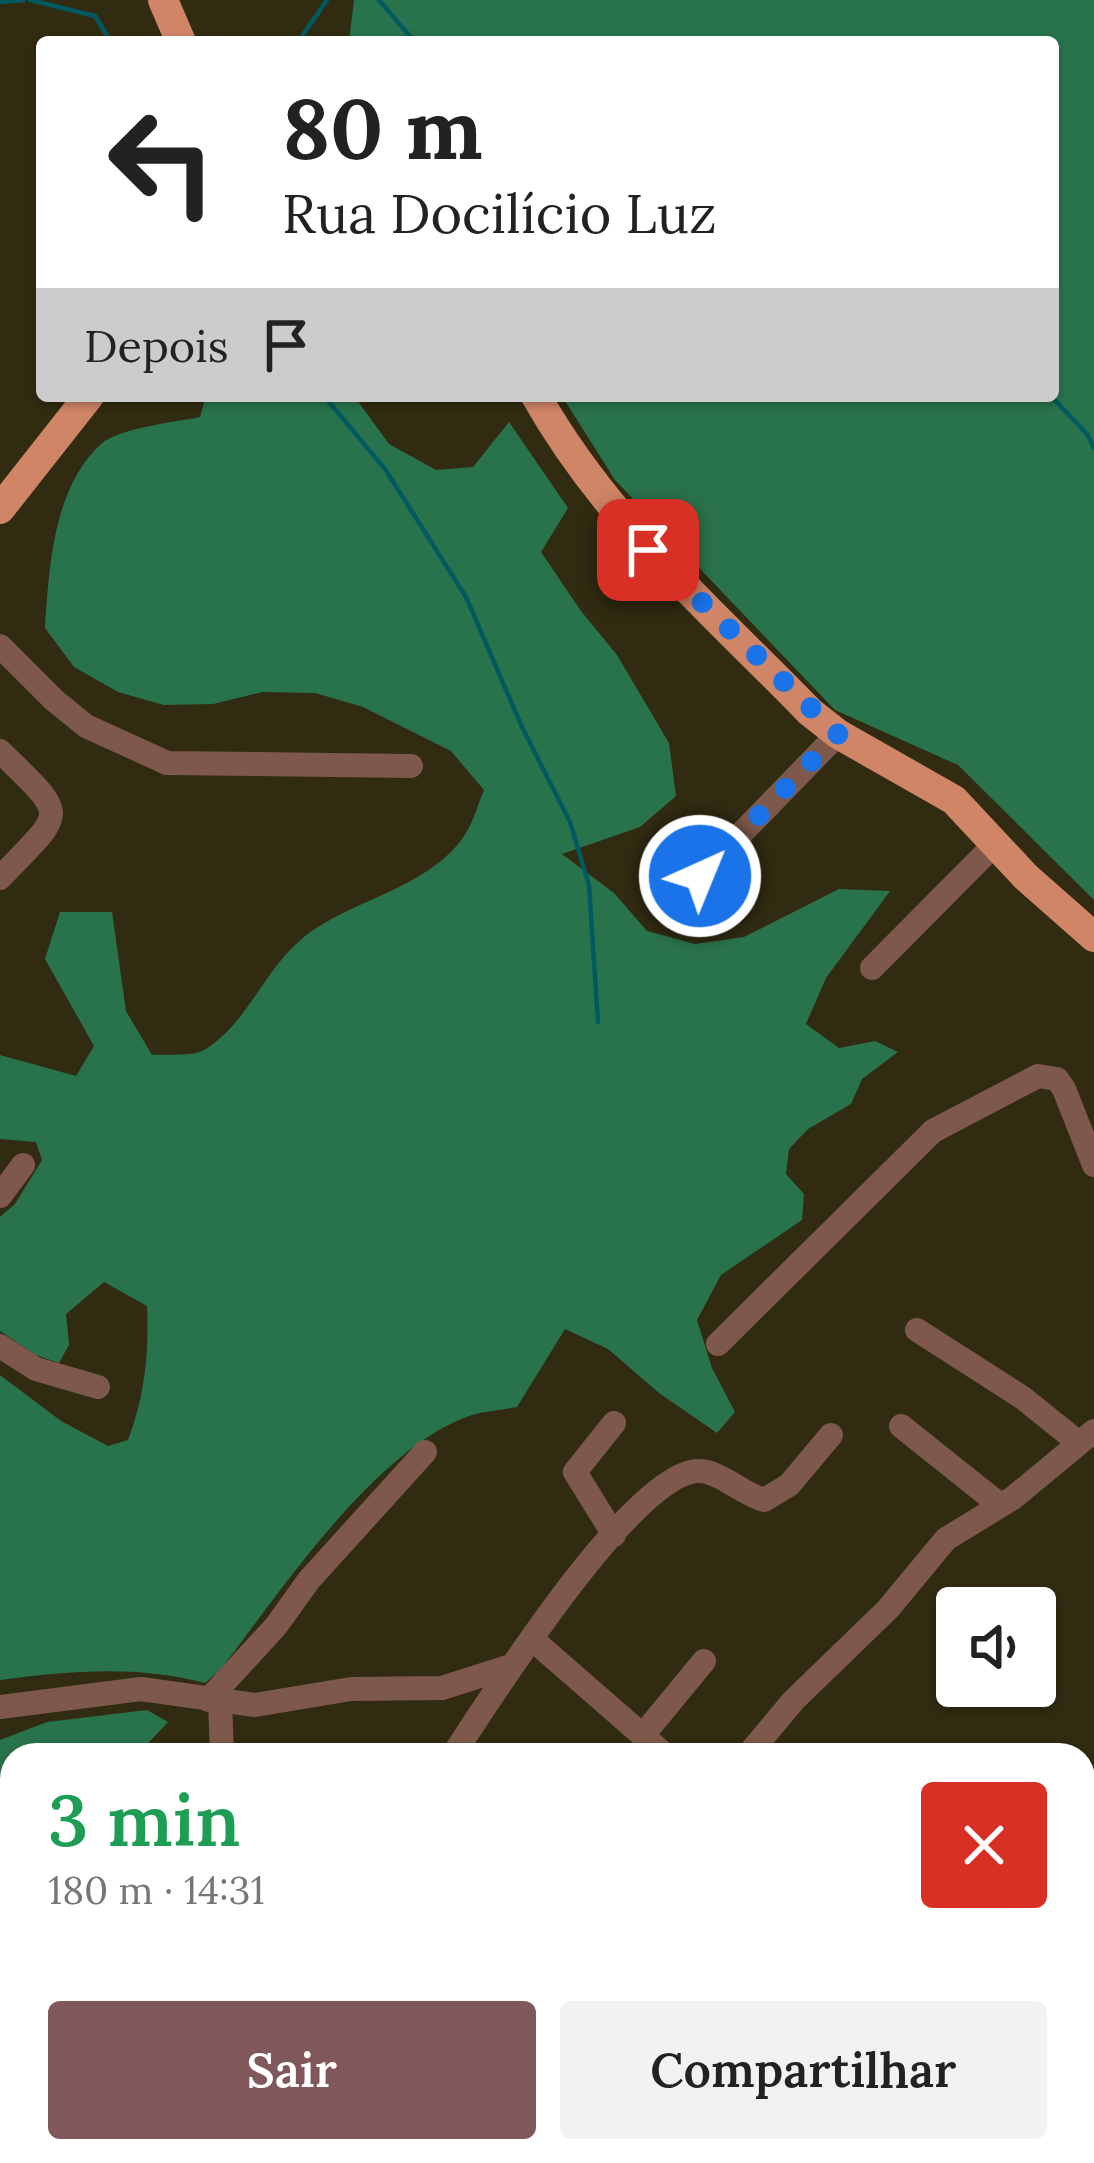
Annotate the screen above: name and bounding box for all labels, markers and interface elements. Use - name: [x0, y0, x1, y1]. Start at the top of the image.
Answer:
- text: 80 m: [282, 74, 483, 182]
- icon: left: [84, 84, 240, 240]
- text: Rua Docilício Luz: [282, 179, 717, 248]
- icon: arrive: [253, 312, 319, 378]
- text: Depois: [84, 317, 229, 374]
- pin: [597, 499, 699, 601]
- icon: arrive: [615, 517, 681, 583]
- position arrow: [637, 813, 763, 939]
- map controls: [936, 1587, 1056, 1707]
- button: sound: [936, 1587, 1056, 1707]
- text: 3 min: [48, 1774, 240, 1866]
- button: close: [921, 1782, 1047, 1908]
- text: 180 m · 14:31: [48, 1865, 265, 1915]
- button: Sair: [48, 2001, 536, 2139]
- button: Compartilhar: [560, 2001, 1047, 2139]

